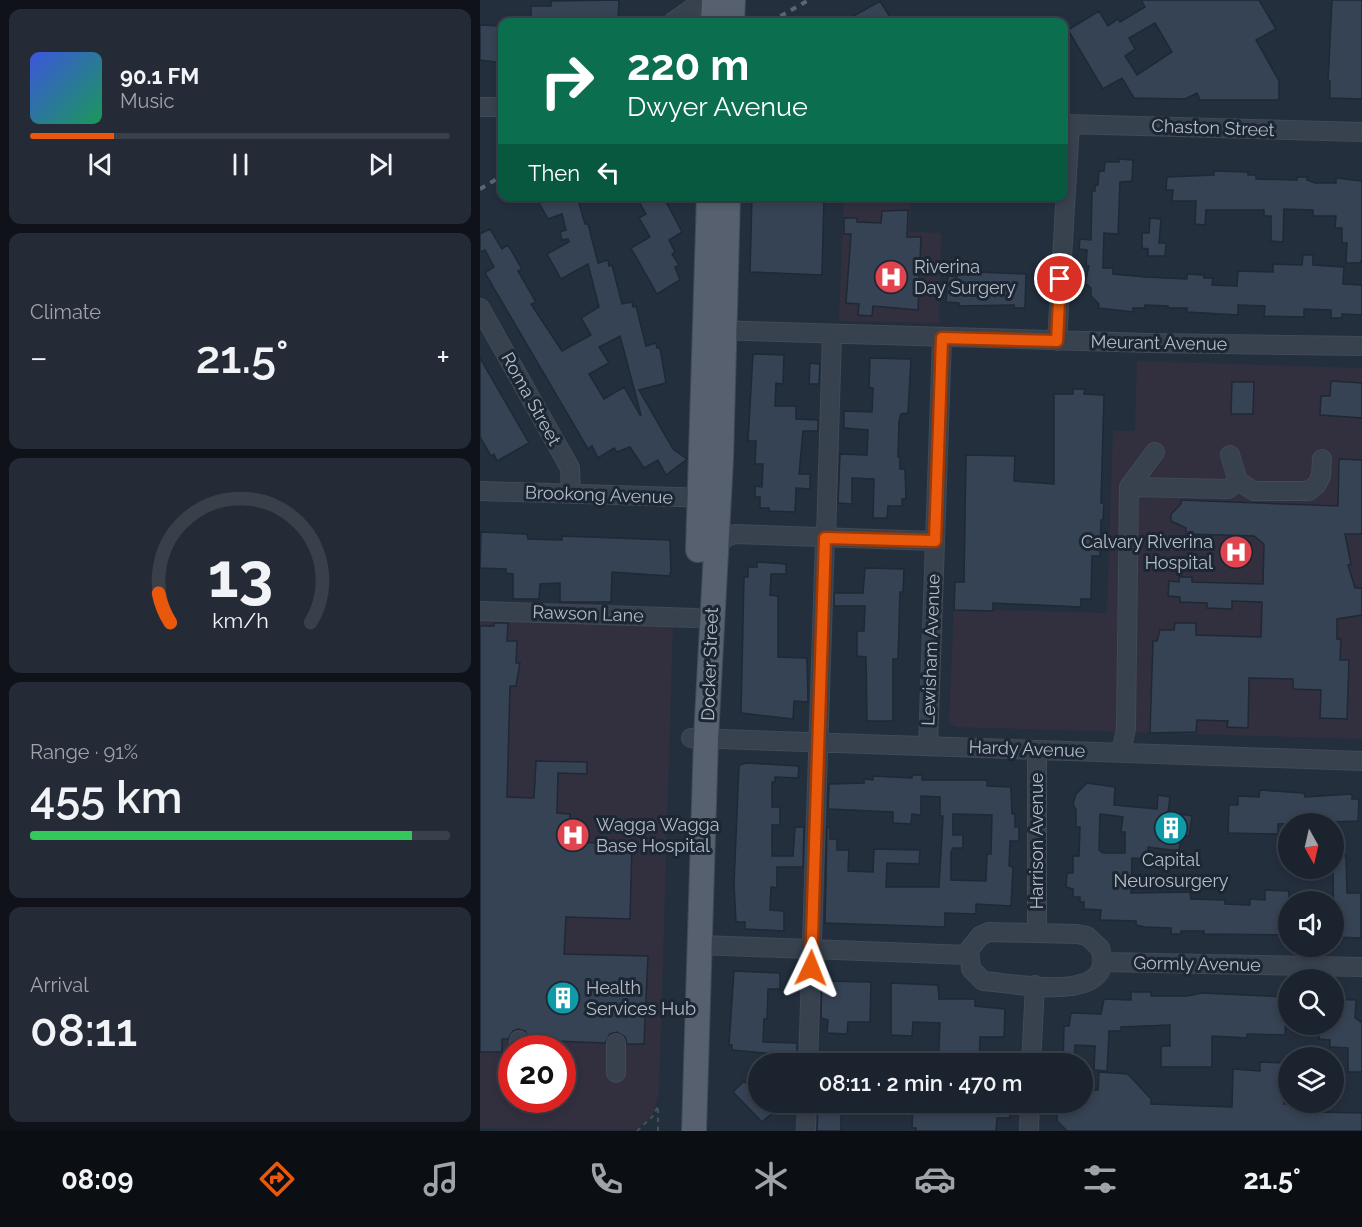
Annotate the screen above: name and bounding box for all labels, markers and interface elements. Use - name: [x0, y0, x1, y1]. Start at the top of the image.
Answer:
- text: 220 m: [627, 41, 749, 90]
- icon: right: [528, 42, 606, 120]
- text: 90.1 FM: [120, 63, 199, 89]
- text: Music: [120, 89, 174, 113]
- text: Dwyer Avenue: [627, 91, 808, 122]
- street label: Chaston Street: [1151, 115, 1275, 140]
- icon: previous: [84, 148, 117, 181]
- icon: pause: [224, 148, 257, 181]
- icon: next: [364, 148, 397, 181]
- icon: left: [592, 156, 625, 189]
- text: Then: [528, 160, 580, 186]
- pin: [1034, 253, 1085, 304]
- place label: Riverina Day Surgery: [914, 256, 1016, 298]
- hospital icon: Riverina Day Surgery: [873, 259, 909, 295]
- icon: arrive: [1043, 262, 1076, 295]
- text: Climate: [30, 300, 101, 324]
- text: 21.5°: [196, 331, 288, 384]
- street label: Meurant Avenue: [1091, 331, 1228, 354]
- text: −: [30, 338, 48, 377]
- text: +: [436, 338, 450, 377]
- street label: Roma Street: [497, 349, 566, 449]
- street label: Brookong Avenue: [525, 481, 674, 508]
- place label: Calvary Riverina Hospital: [1081, 531, 1213, 573]
- hospital icon: Calvary Riverina Hospital: [1218, 534, 1254, 570]
- text: 13: [207, 538, 273, 612]
- street label: Lewisham Avenue: [917, 573, 944, 726]
- street label: Rawson Lane: [532, 601, 644, 626]
- street label: Docker Street: [697, 607, 722, 721]
- text: km/h: [212, 608, 268, 633]
- street label: Hardy Avenue: [968, 736, 1086, 761]
- text: Range · 91%: [30, 740, 138, 764]
- text: 455 km: [30, 771, 182, 824]
- street label: Harrison Avenue: [1026, 772, 1047, 909]
- building icon: Capital Neurosurgery: [1153, 810, 1189, 846]
- north arrow: [1278, 813, 1344, 879]
- map controls: [1278, 813, 1344, 1113]
- place label: Wagga Wagga Base Hospital: [596, 814, 719, 856]
- hospital icon: Wagga Wagga Base Hospital: [555, 817, 591, 853]
- place label: Capital Neurosurgery: [1114, 849, 1229, 891]
- button: sound: [1278, 891, 1344, 957]
- position arrow: [779, 936, 843, 1000]
- street label: Gormly Avenue: [1133, 952, 1261, 975]
- button: search: [1278, 969, 1344, 1035]
- text: Arrival: [30, 973, 89, 997]
- place label: Health Services Hub: [586, 977, 696, 1019]
- building icon: Health Services Hub: [545, 980, 581, 1016]
- text: 08:11: [30, 1004, 137, 1057]
- speed limit sign: 20: [498, 1035, 576, 1113]
- button: layers: [1278, 1047, 1344, 1113]
- text: 08:11 · 2 min · 470 m: [819, 1070, 1022, 1096]
- icon: directions: [256, 1158, 298, 1200]
- icon: music: [420, 1158, 462, 1200]
- icon: phone: [585, 1158, 627, 1200]
- icon: climate: [750, 1158, 792, 1200]
- icon: car: [914, 1158, 956, 1200]
- icon: filters: [1079, 1158, 1121, 1200]
- text: 08:09: [61, 1164, 133, 1195]
- text: 21.5°: [1243, 1164, 1301, 1195]

